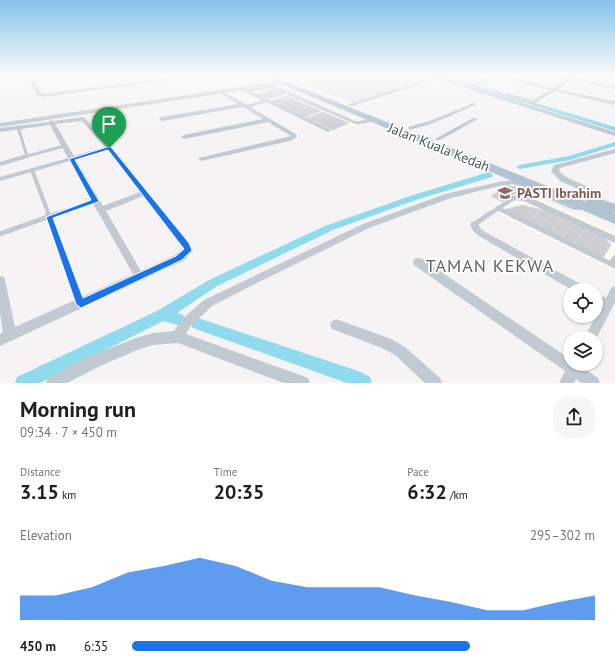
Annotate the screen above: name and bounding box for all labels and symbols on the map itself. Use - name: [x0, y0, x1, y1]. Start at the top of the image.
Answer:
- pin: [92, 107, 126, 148]
- street label: Jalan Kuala Kedah: [385, 118, 492, 176]
- school or university icon: PASTI Ibrahim: [496, 184, 514, 202]
- place label: PASTI Ibrahim: [517, 184, 601, 202]
- district label: TAMAN KEKWA: [426, 254, 554, 277]

